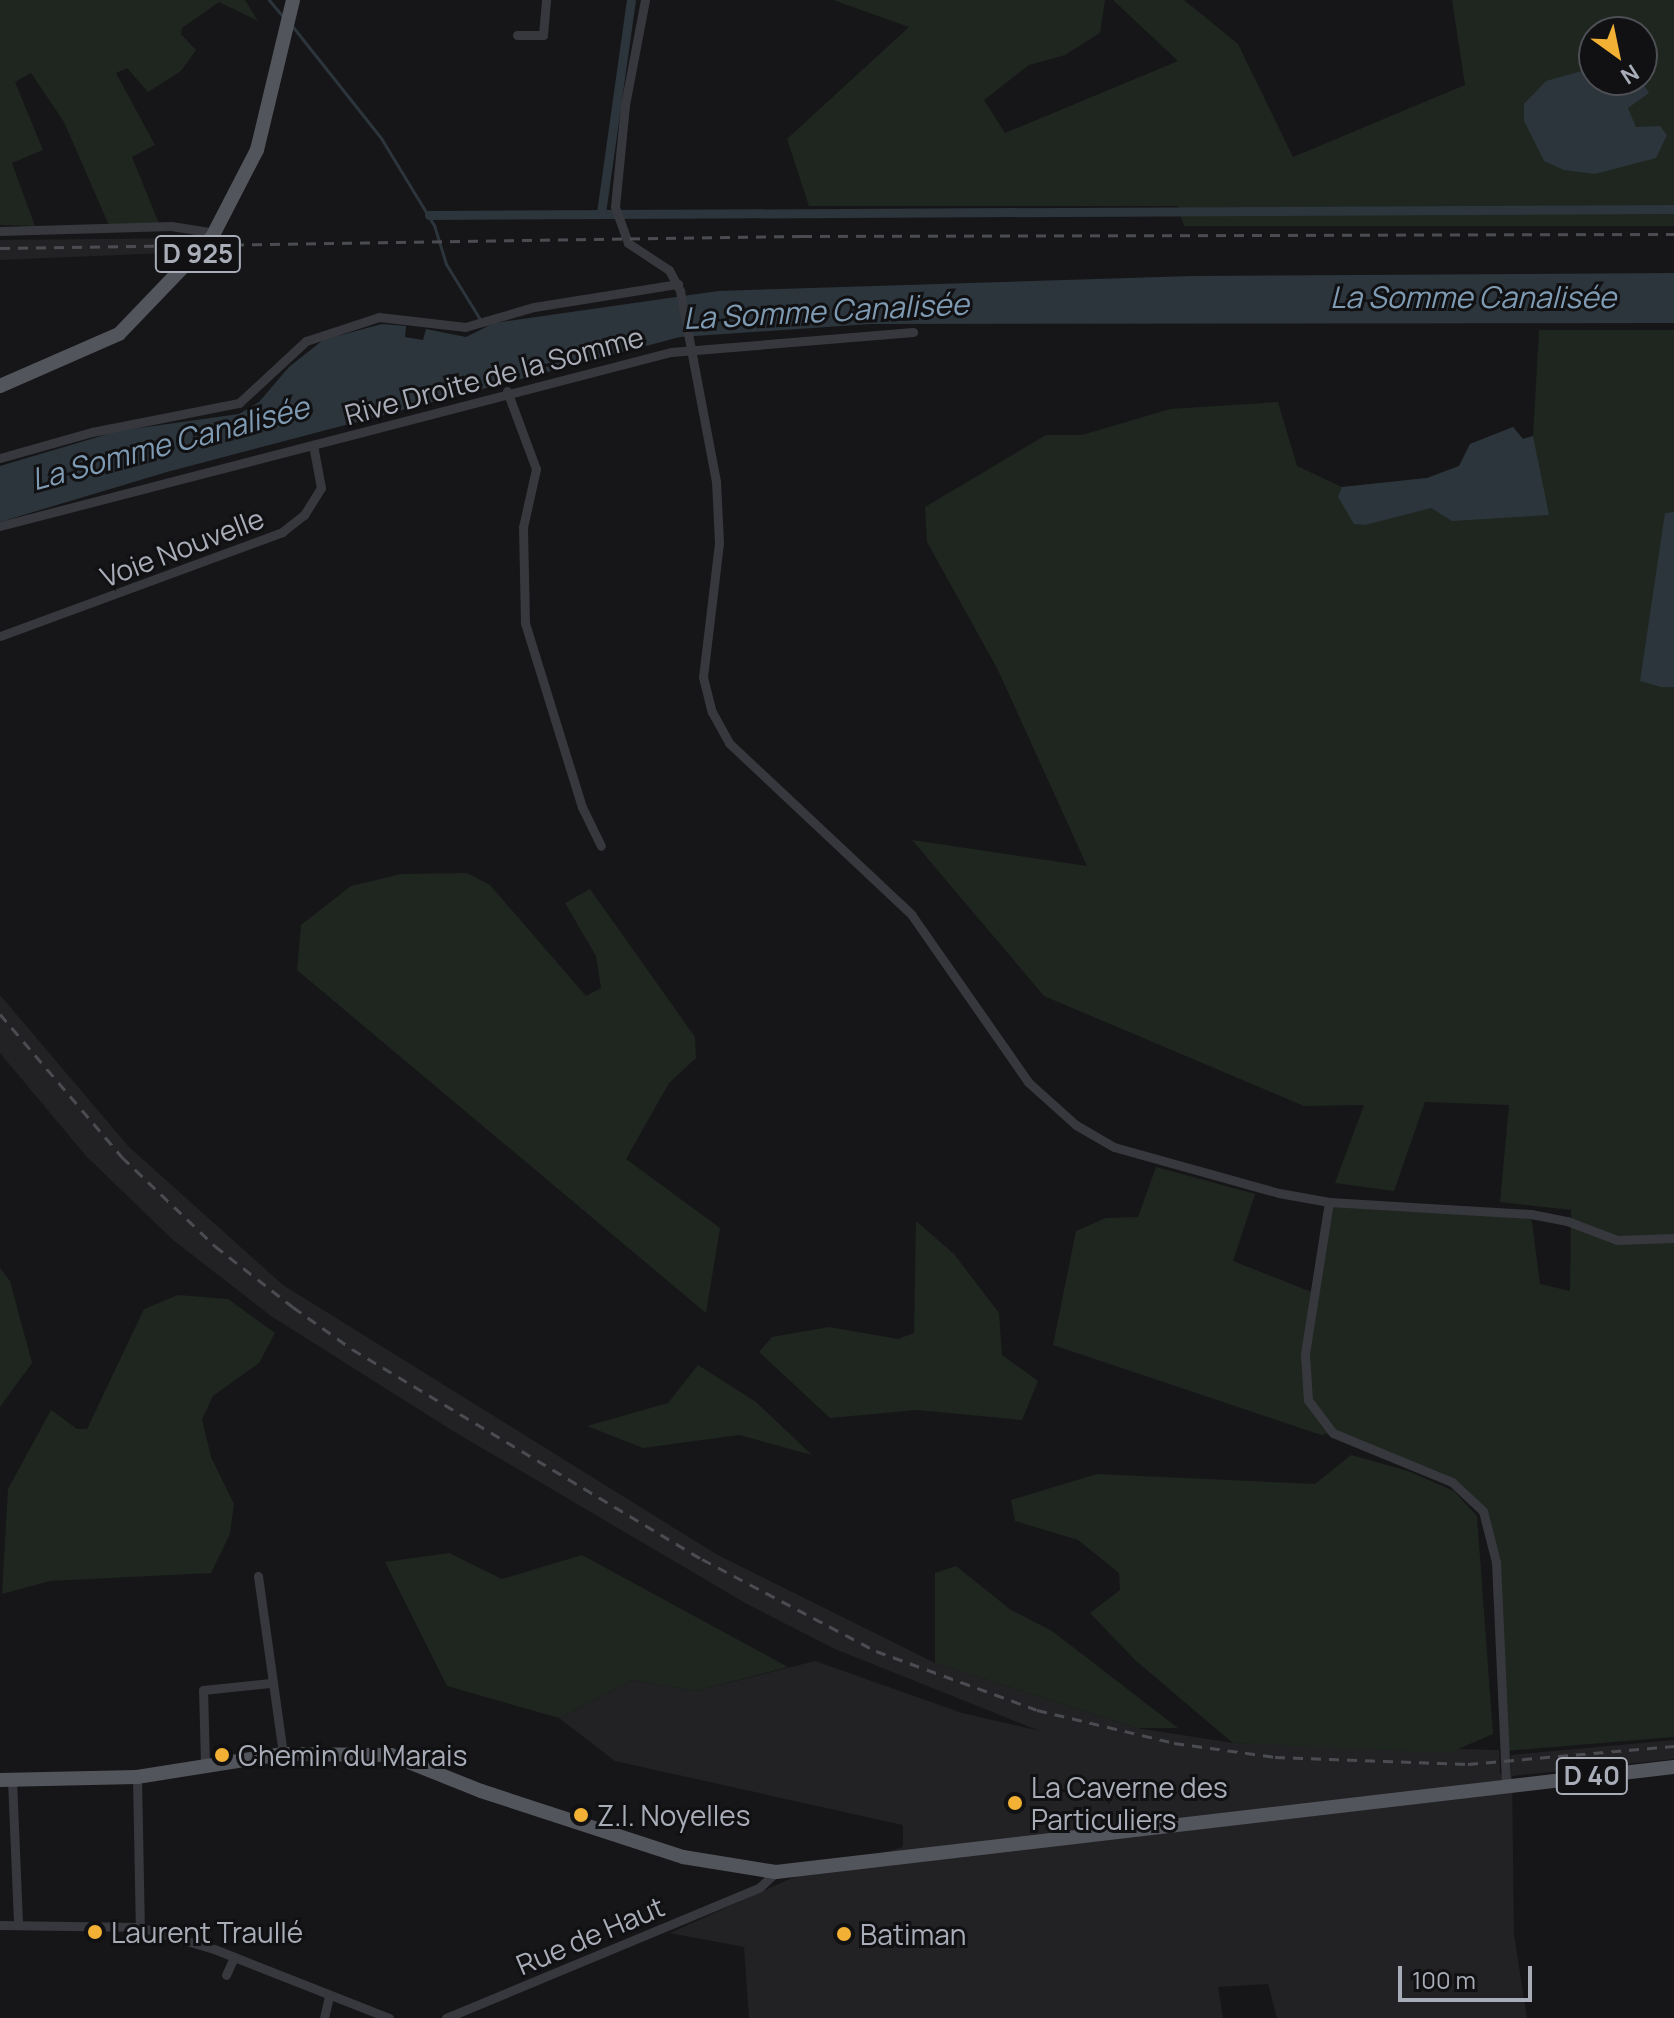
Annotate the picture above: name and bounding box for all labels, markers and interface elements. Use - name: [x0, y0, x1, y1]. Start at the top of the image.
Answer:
- north arrow: [1578, 16, 1658, 96]
- text: N: [1615, 58, 1645, 91]
- road number: D 925: [154, 232, 242, 276]
- water label: La Somme Canalisée: [1330, 279, 1616, 315]
- water label: La Somme Canalisée: [682, 286, 970, 336]
- street label: Rive Droite de la Somme: [341, 319, 647, 431]
- water label: La Somme Canalisée: [27, 389, 313, 497]
- street label: Voie Nouvelle: [96, 500, 268, 594]
- place label: Chemin du Marais: [238, 1738, 467, 1772]
- marker: Chemin du Marais: [213, 1746, 231, 1764]
- road number: D 40: [1554, 1754, 1630, 1798]
- place label: La Caverne des Particuliers: [1031, 1770, 1228, 1836]
- marker: La Caverne des Particuliers: [1006, 1794, 1024, 1812]
- place label: Z.I. Noyelles: [597, 1798, 750, 1832]
- marker: Z.I. Noyelles: [572, 1806, 590, 1824]
- street label: Rue de Haut: [511, 1889, 669, 1981]
- place label: Laurent Traullé: [111, 1915, 303, 1949]
- place label: Batiman: [860, 1917, 966, 1951]
- marker: Laurent Traullé: [86, 1923, 104, 1941]
- marker: Batiman: [835, 1925, 853, 1943]
- scale bar: [1402, 1950, 1536, 2000]
- text: 100 m: [1412, 1963, 1476, 1996]

